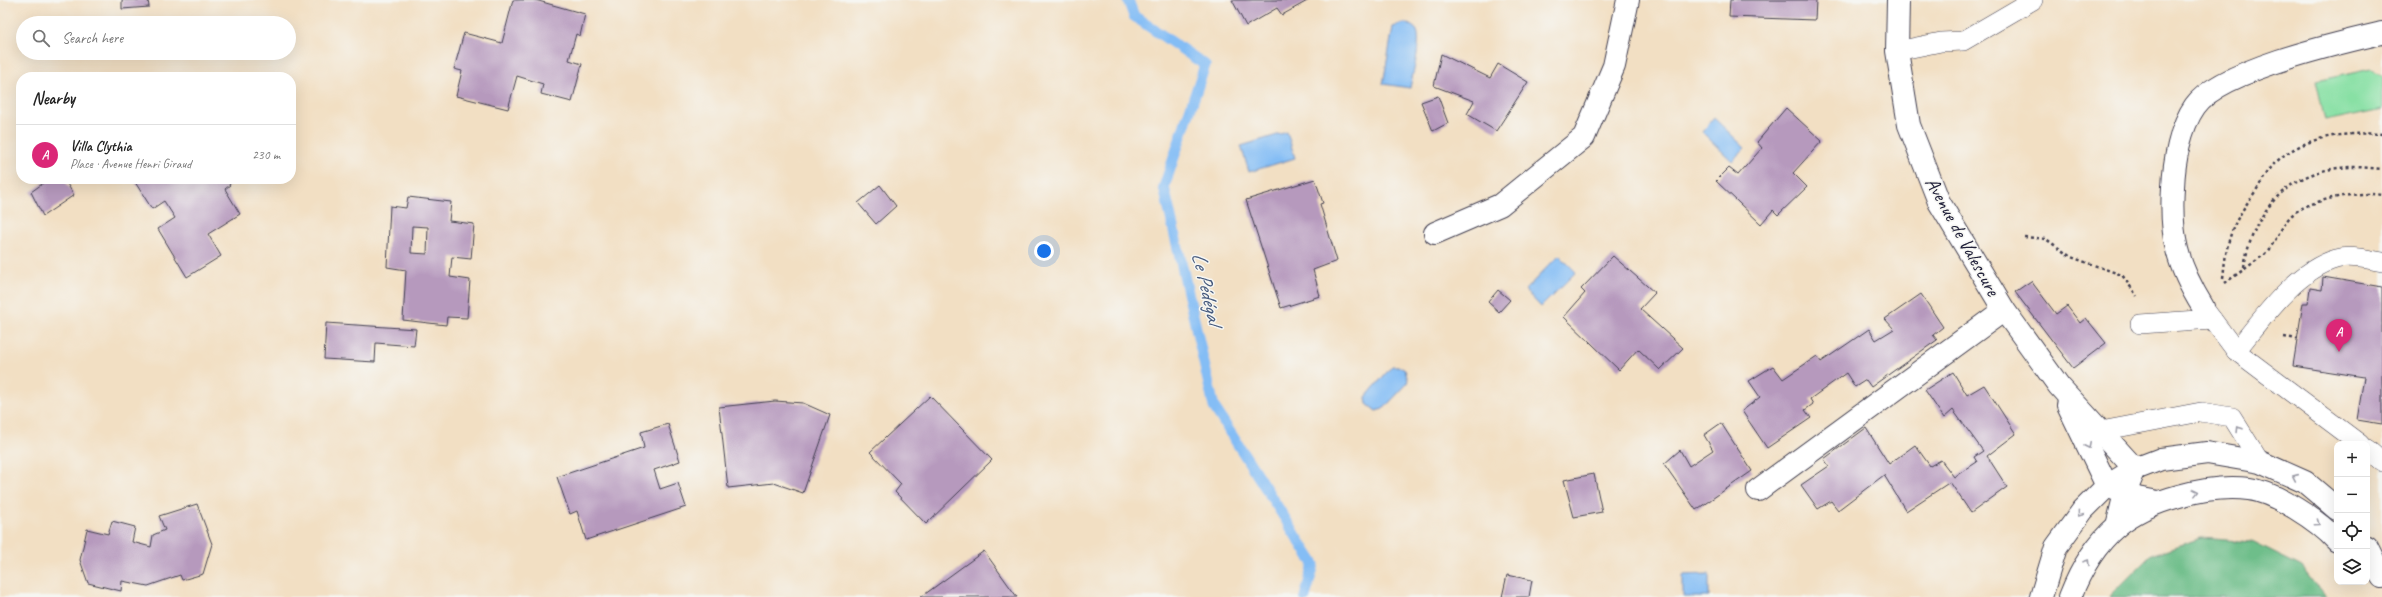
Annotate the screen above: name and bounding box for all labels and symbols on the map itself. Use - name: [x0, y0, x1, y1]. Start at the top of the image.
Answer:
- street label: Avenue de Valescure: [1920, 172, 2006, 301]
- your location: [1034, 241, 1054, 261]
- water label: Le Pédégal: [1186, 250, 1229, 333]
- pin: A: [2326, 319, 2352, 352]
- one-way arrow: [2237, 426, 2244, 433]
- one-way arrow: [2083, 442, 2091, 450]
- one-way arrow: [2291, 474, 2299, 482]
- one-way arrow: [2193, 489, 2199, 497]
- one-way arrow: [2077, 510, 2085, 517]
- one-way arrow: [2312, 518, 2319, 525]
- one-way arrow: [2082, 559, 2090, 566]

